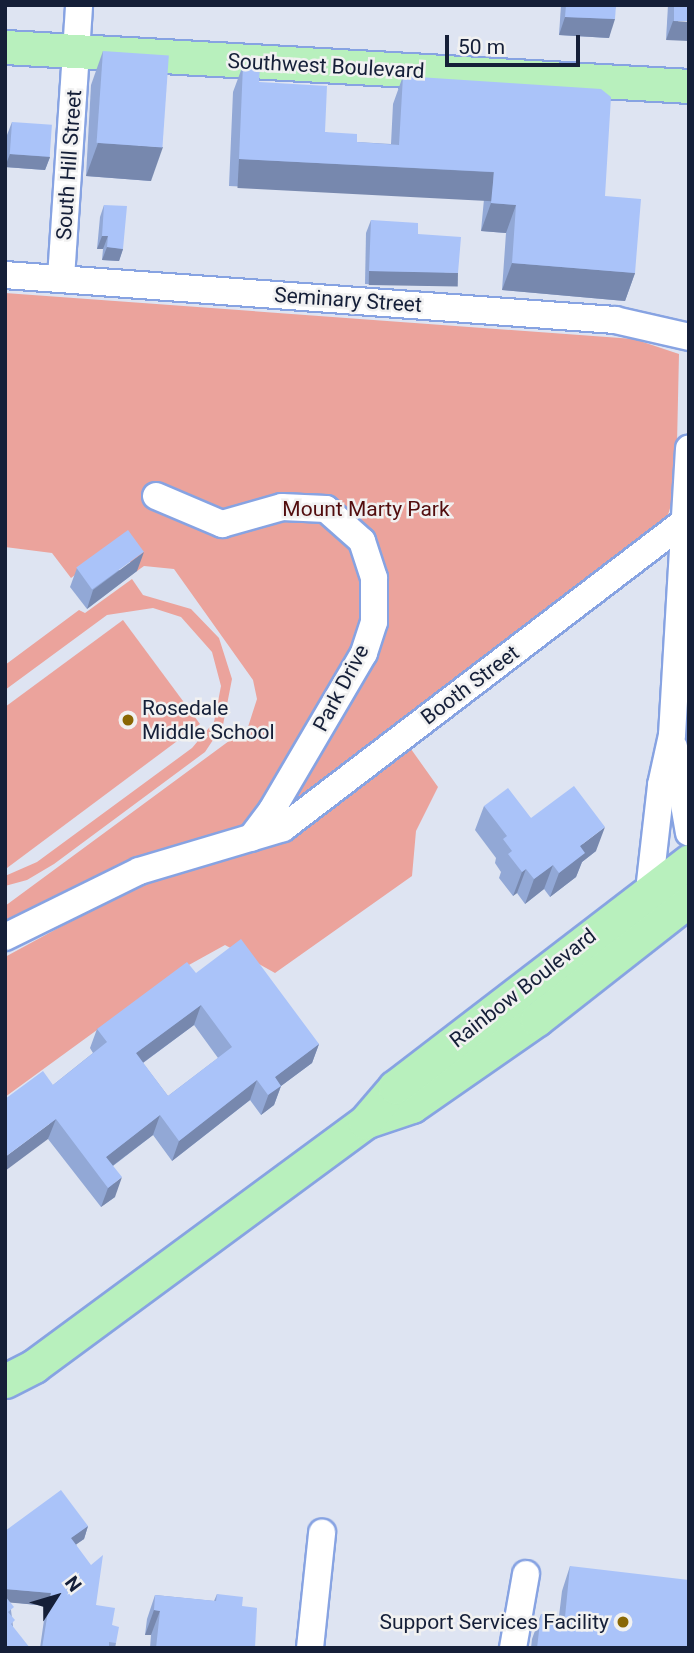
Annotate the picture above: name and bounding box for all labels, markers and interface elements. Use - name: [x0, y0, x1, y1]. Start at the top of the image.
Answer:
- scale bar: [449, 21, 584, 65]
- text: 50 m: [458, 35, 505, 59]
- street label: Southwest Boulevard: [227, 48, 425, 84]
- street label: South Hill Street: [51, 89, 87, 241]
- street label: Seminary Street: [273, 282, 423, 318]
- park label: Mount Marty Park: [282, 496, 450, 522]
- street label: Park Drive: [308, 640, 374, 736]
- street label: Booth Street: [416, 640, 524, 730]
- place label: Rosedale Middle School: [142, 695, 275, 745]
- marker: Rosedale Middle School: [120, 712, 136, 728]
- street label: Rainbow Boulevard: [445, 923, 601, 1053]
- north arrow: [21, 1562, 91, 1632]
- text: N: [60, 1572, 86, 1596]
- place label: Support Services Facility: [380, 1609, 609, 1635]
- marker: Support Services Facility: [615, 1614, 631, 1630]

